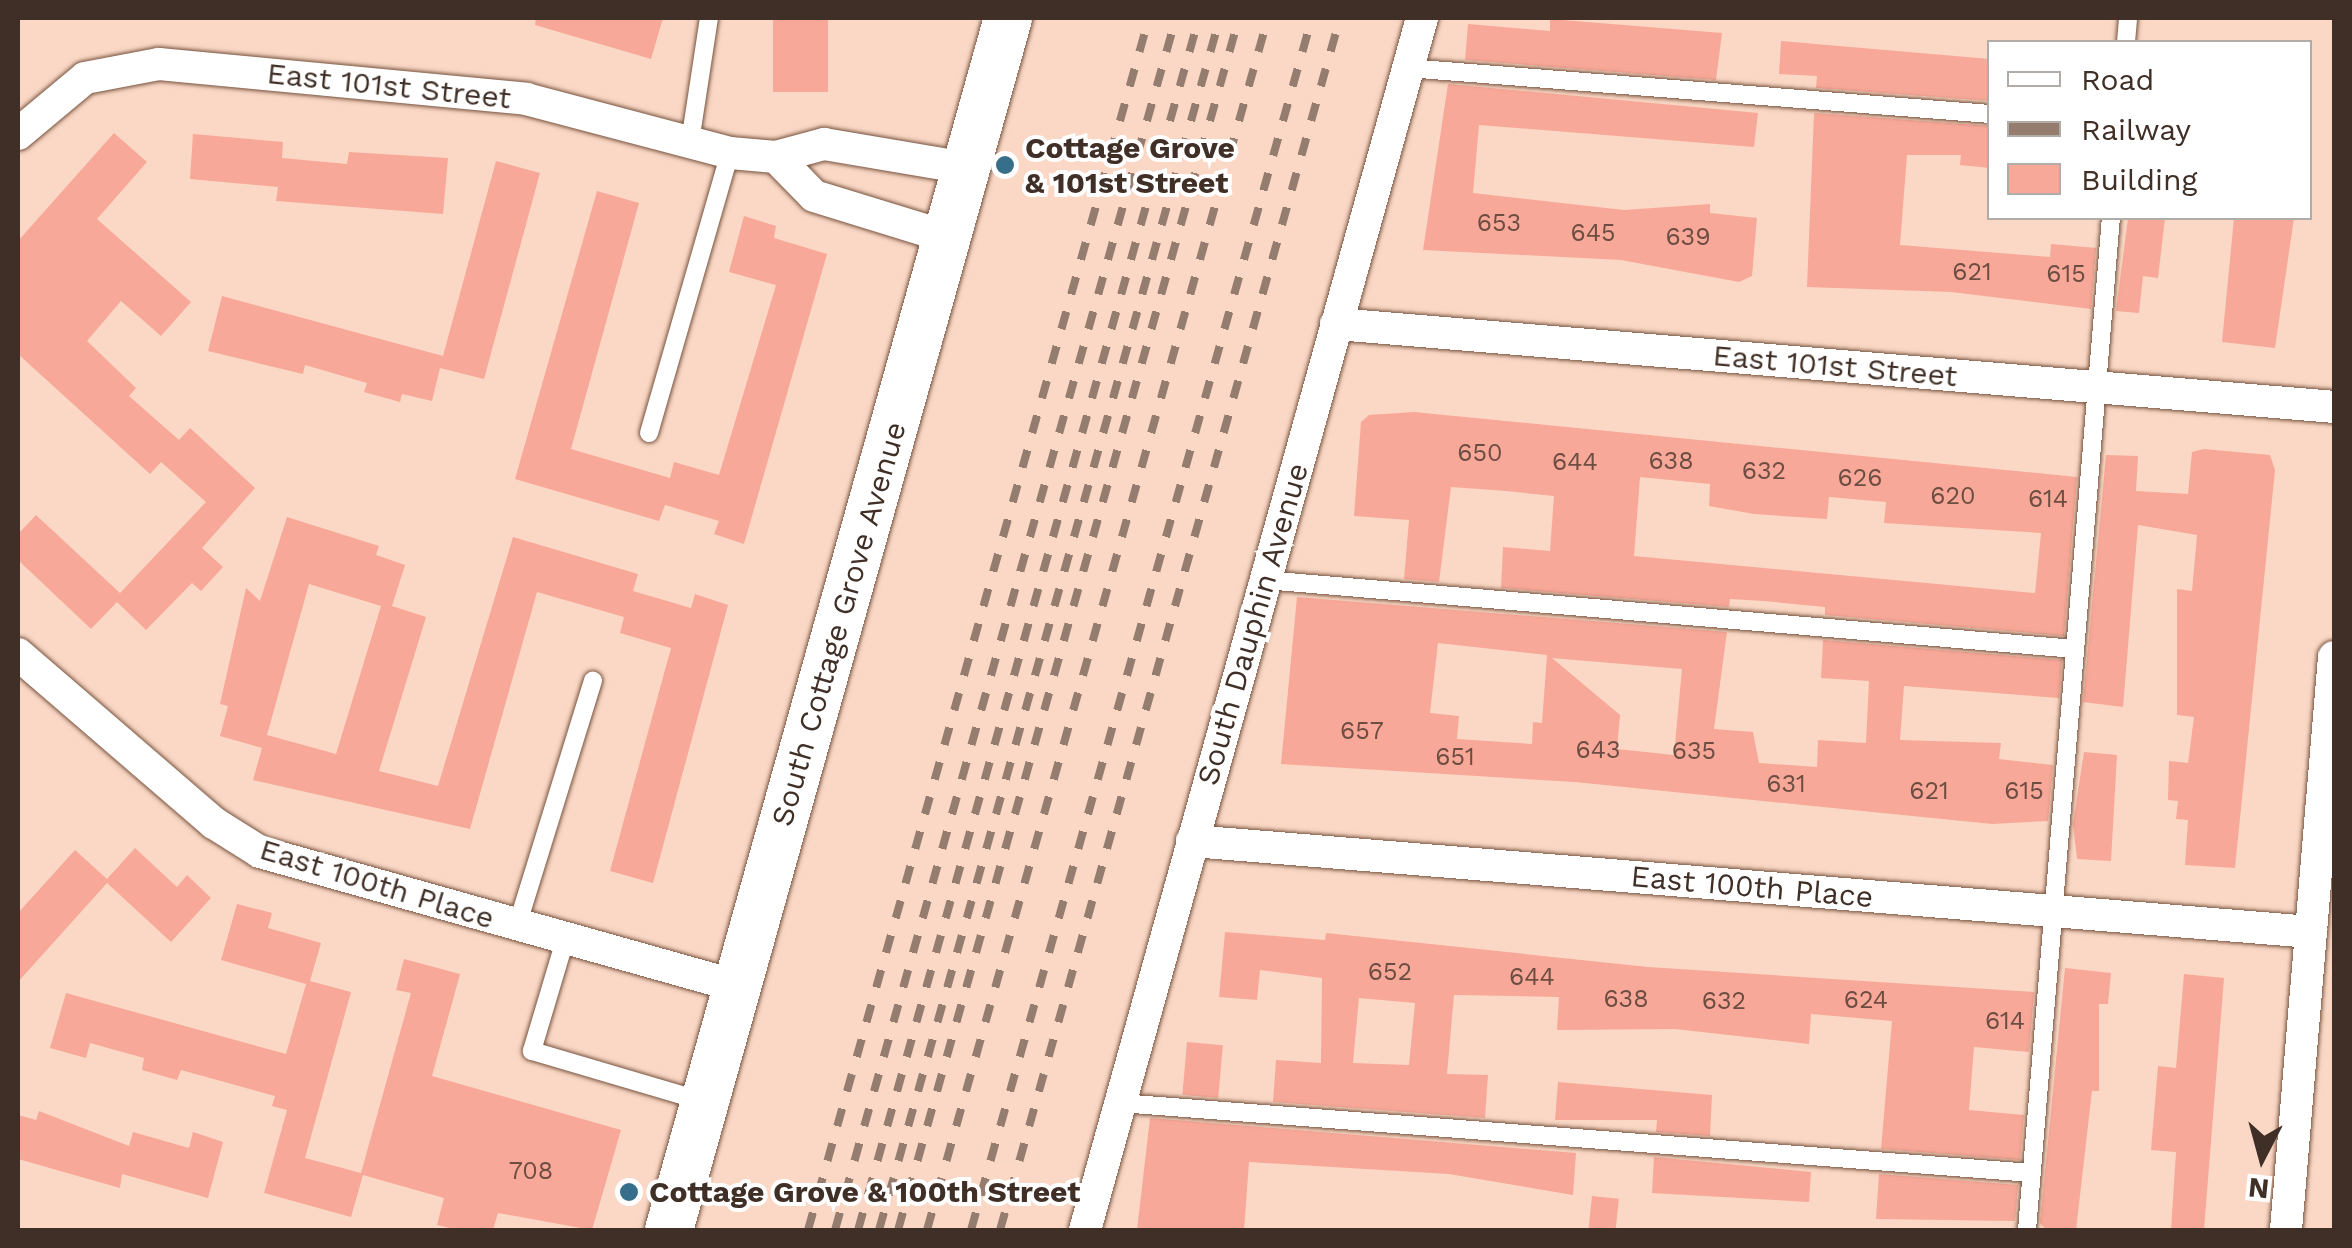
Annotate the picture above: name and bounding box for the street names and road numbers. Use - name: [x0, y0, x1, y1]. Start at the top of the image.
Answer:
- street label: East 101st Street: [265, 55, 513, 117]
- street label: East 101st Street: [1711, 337, 1959, 395]
- street label: South Cottage Grove Avenue: [764, 417, 914, 831]
- street label: South Dauphin Avenue: [1190, 458, 1316, 790]
- street label: East 100th Place: [255, 831, 499, 937]
- street label: East 100th Place: [1629, 858, 1875, 916]

